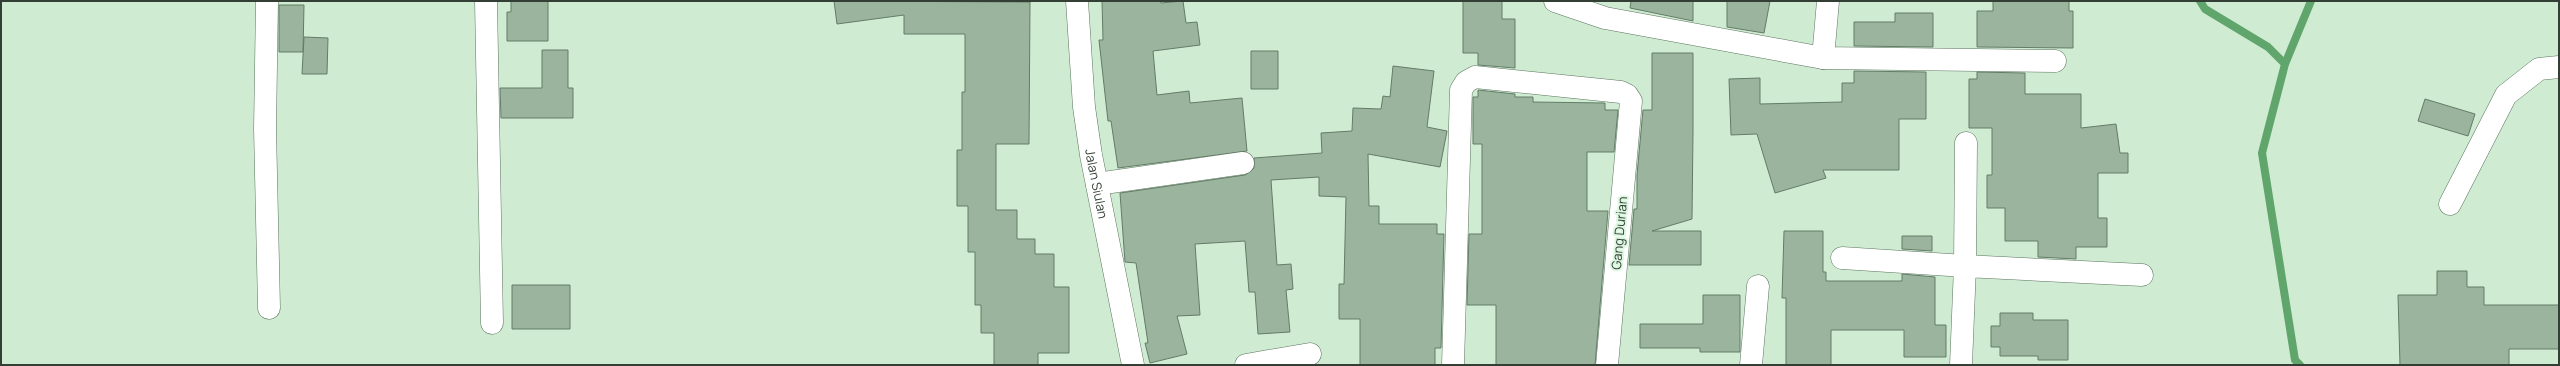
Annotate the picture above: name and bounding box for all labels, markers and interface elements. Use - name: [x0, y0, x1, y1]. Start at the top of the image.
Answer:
- street label: Jalan Siulan: [1081, 148, 1112, 220]
- street label: Gang Durian: [1607, 196, 1631, 270]

